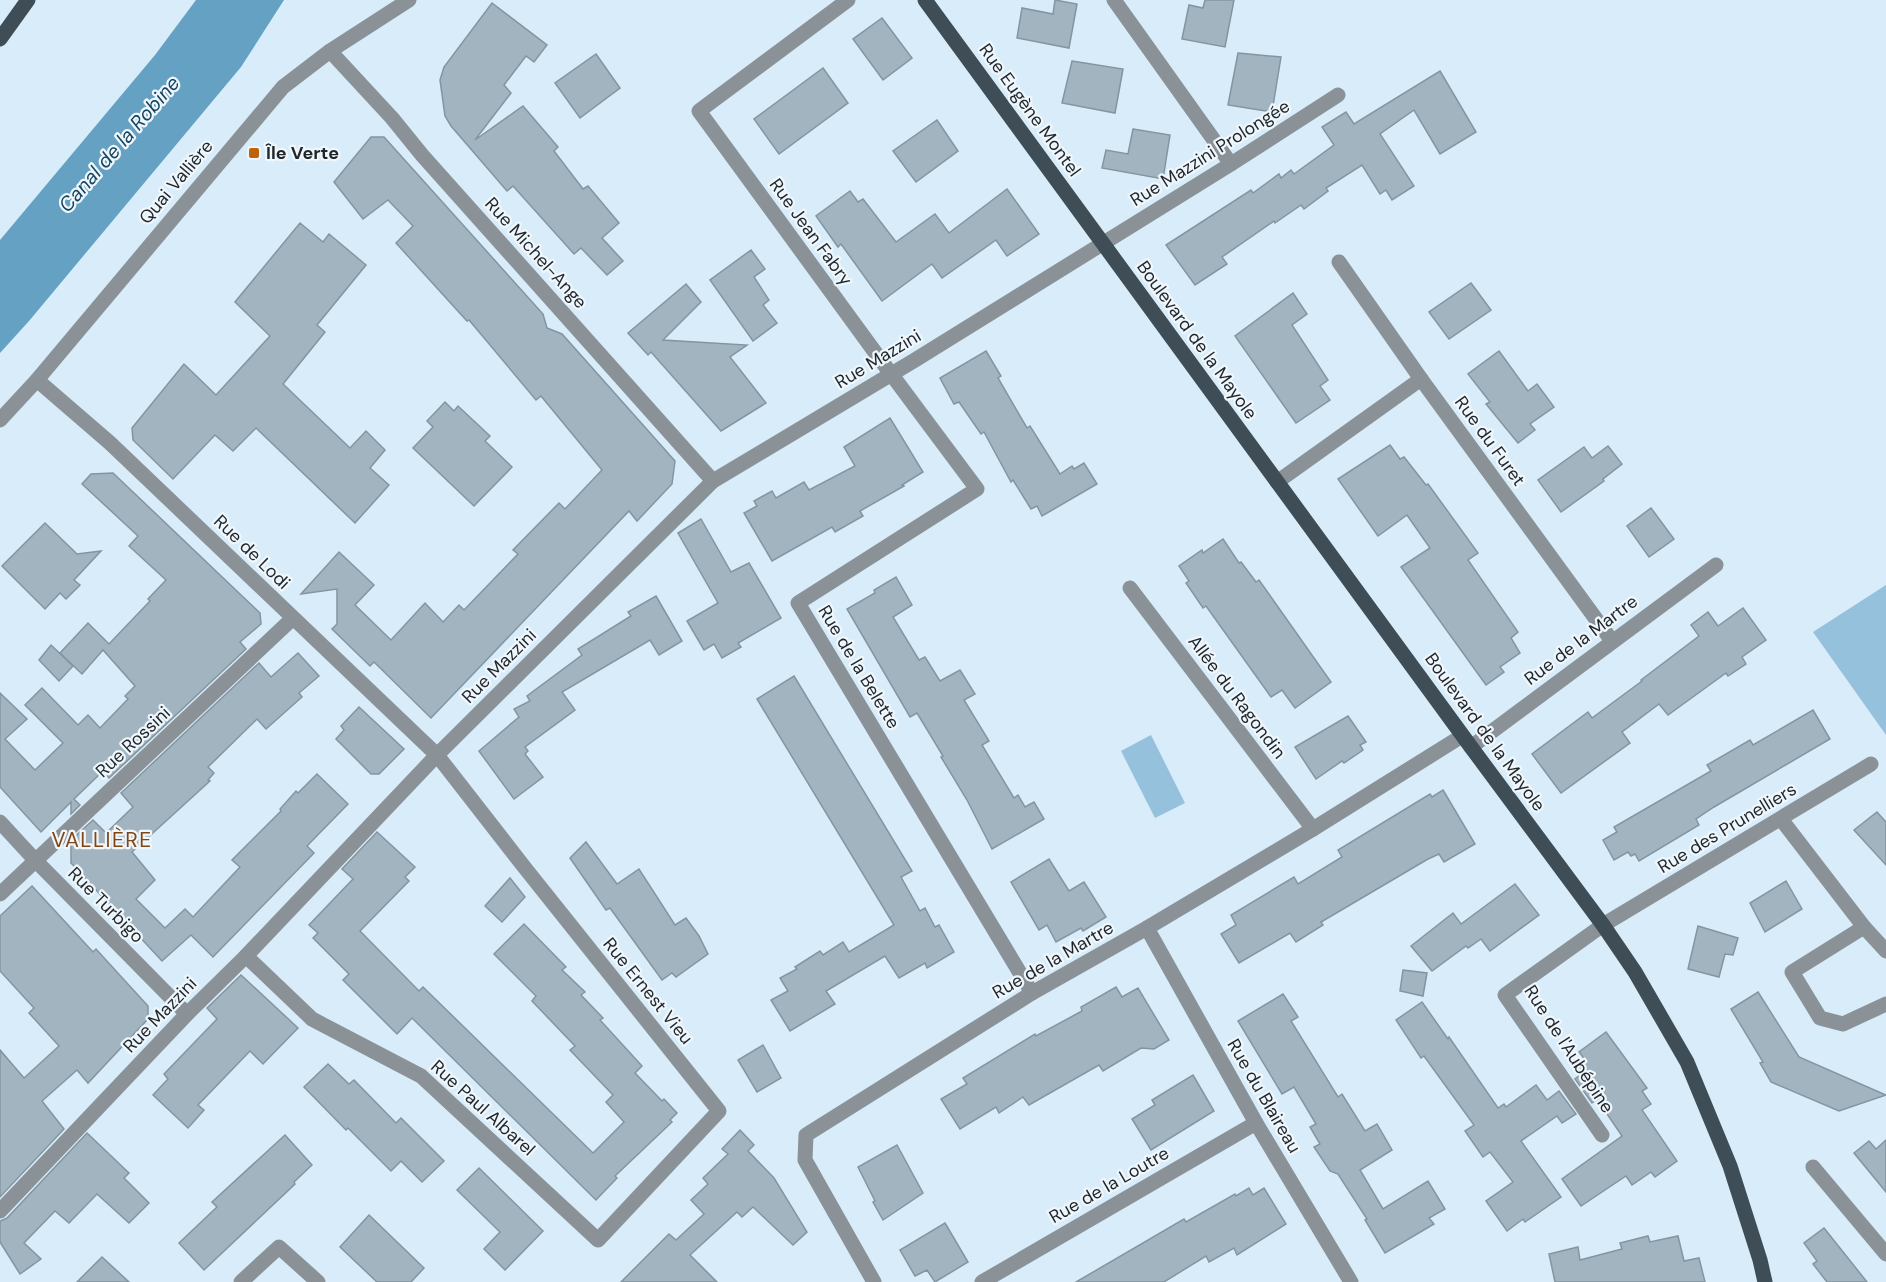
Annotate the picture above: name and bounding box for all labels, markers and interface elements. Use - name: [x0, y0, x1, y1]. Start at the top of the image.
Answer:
- street label: Rue Eugène Montel: [974, 39, 1086, 181]
- water label: Canal de la Robine: [53, 70, 185, 218]
- street label: Rue Mazzini Prolongée: [1126, 94, 1294, 212]
- street label: Quai Vallière: [134, 135, 218, 229]
- place label: Île Verte: [265, 141, 339, 165]
- marker: Île Verte: [247, 146, 261, 160]
- street label: Rue Jean Fabry: [764, 174, 858, 290]
- street label: Rue Michel-Ange: [480, 192, 592, 314]
- street label: Boulevard de la Mayole: [1131, 256, 1263, 424]
- street label: Rue Mazzini: [830, 324, 926, 394]
- street label: Rue du Furet: [1449, 391, 1531, 491]
- street label: Rue de Lodi: [209, 509, 295, 595]
- street label: Rue de la Martre: [1519, 589, 1643, 691]
- street label: Rue de la Belette: [813, 601, 905, 733]
- street label: Rue Mazzini: [456, 623, 542, 709]
- street label: Allée du Ragondin: [1183, 630, 1291, 764]
- street label: Boulevard de la Mayole: [1419, 648, 1551, 816]
- street label: Rue Rossini: [90, 701, 176, 783]
- street label: Rue des Prunelliers: [1653, 777, 1801, 879]
- district label: VALLIÈRE: [51, 826, 153, 854]
- street label: Rue Turbigo: [63, 862, 149, 948]
- street label: Rue de la Martre: [988, 916, 1118, 1004]
- street label: Rue Ernest Vieu: [598, 933, 698, 1049]
- street label: Rue Mazzini: [118, 972, 202, 1058]
- street label: Rue de l'Aubépine: [1519, 980, 1619, 1118]
- street label: Rue du Blaireau: [1222, 1035, 1306, 1157]
- street label: Rue Paul Albarel: [426, 1055, 540, 1161]
- street label: Rue de la Loutre: [1045, 1141, 1173, 1229]

